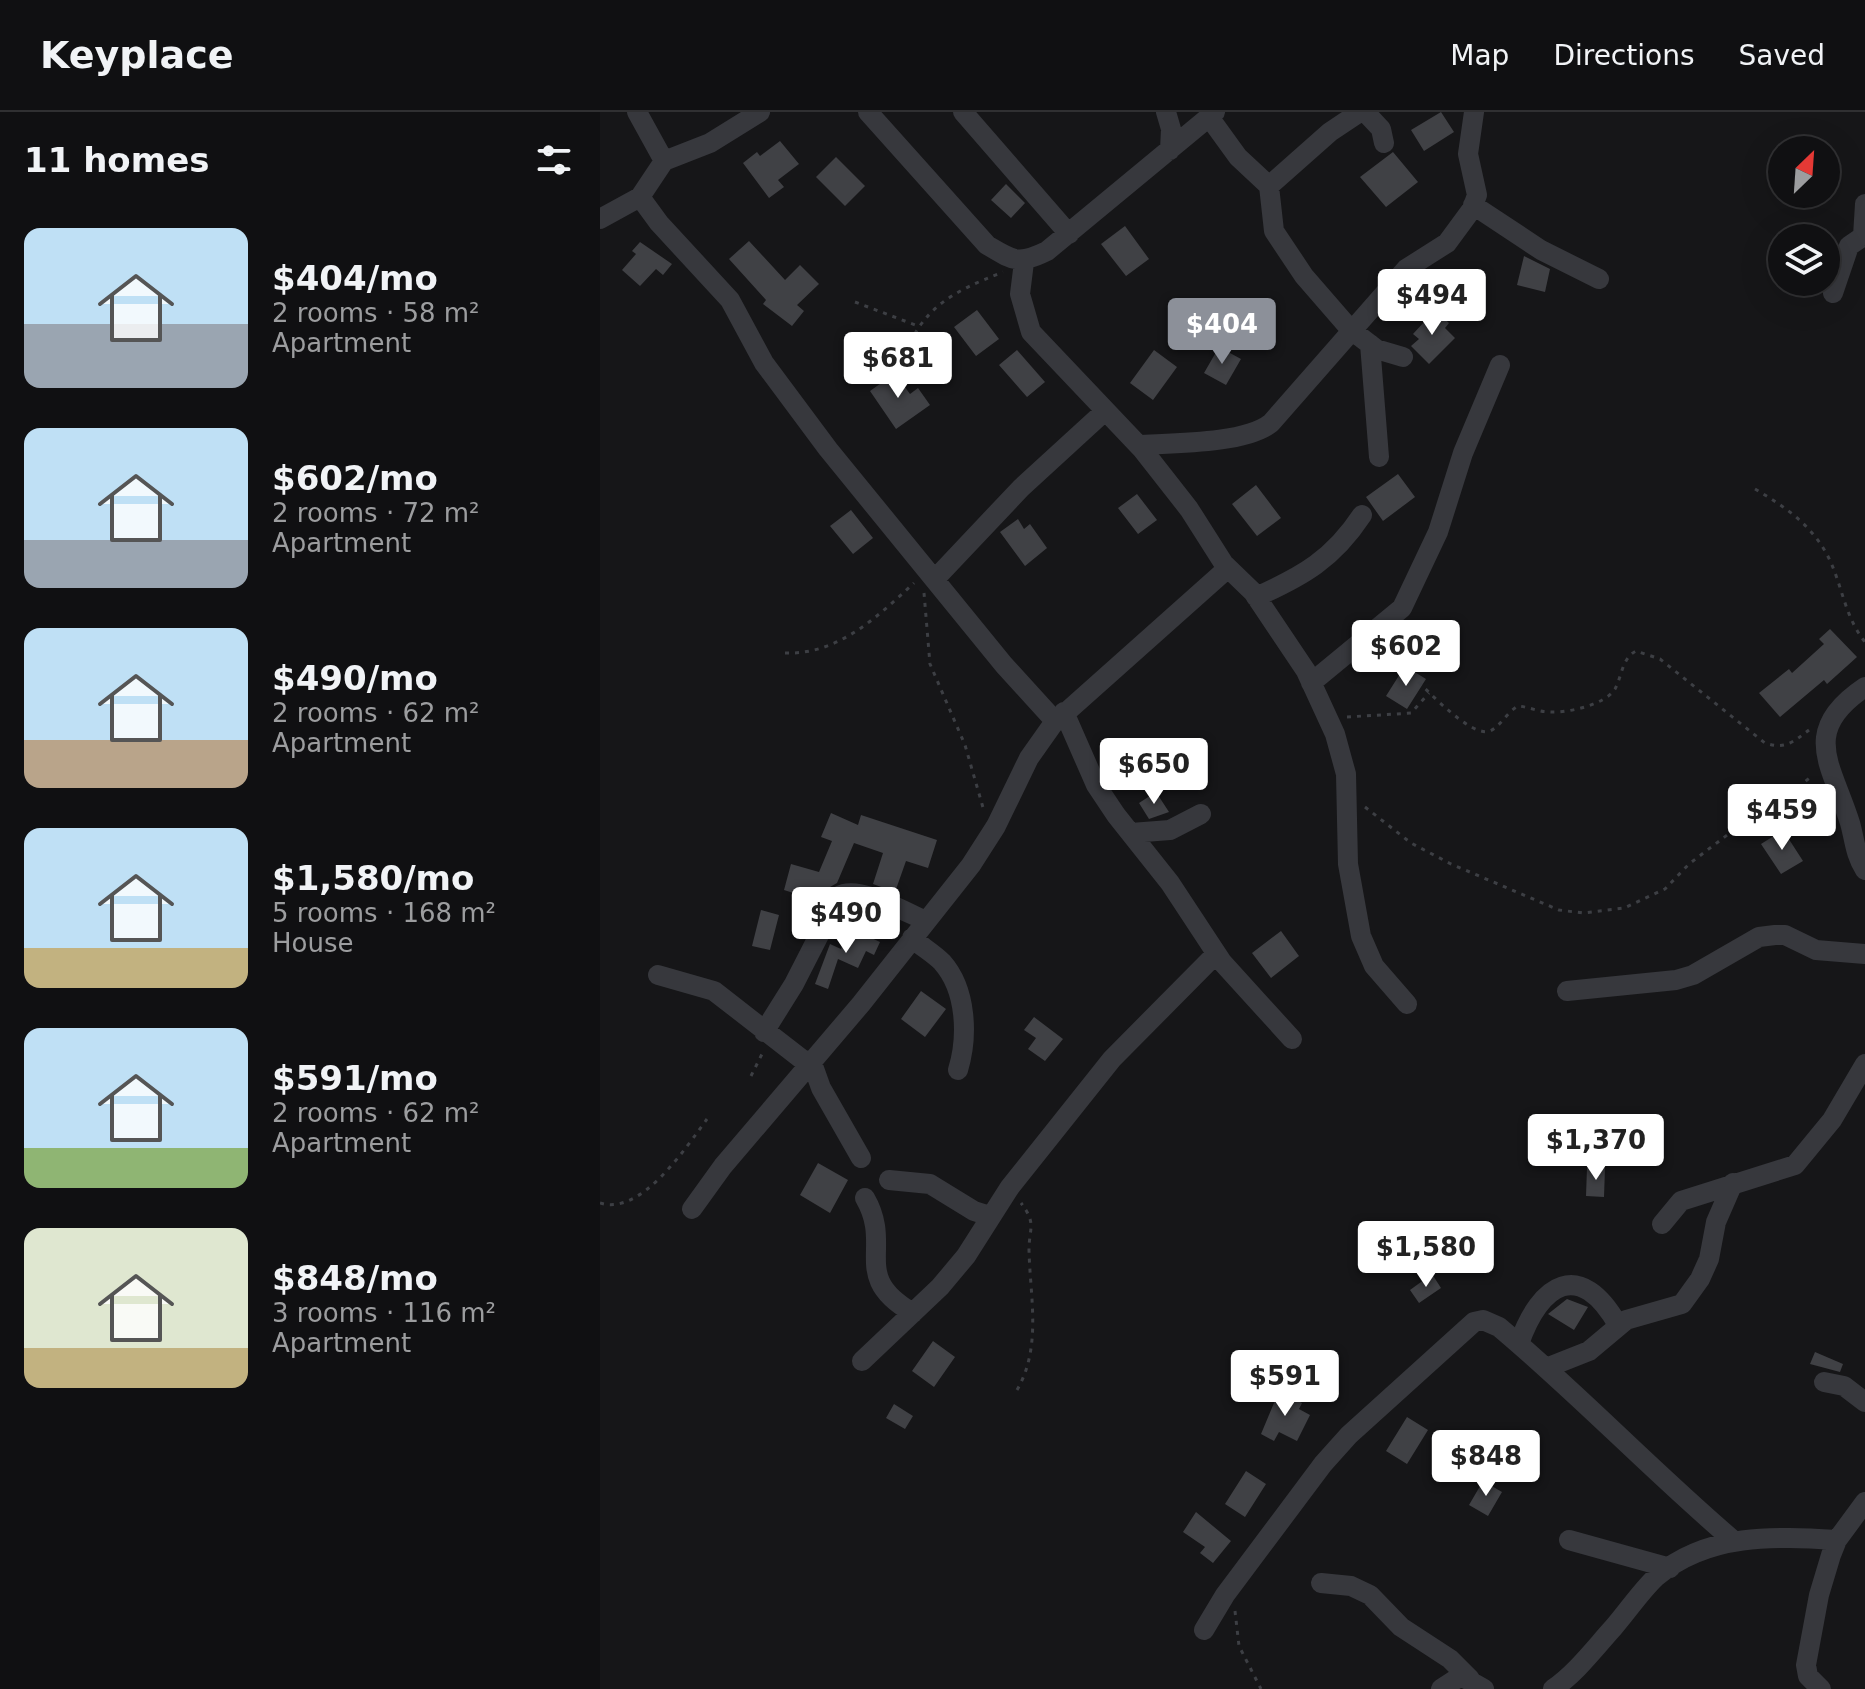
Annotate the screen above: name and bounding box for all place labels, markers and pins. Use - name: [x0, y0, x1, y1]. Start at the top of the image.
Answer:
- pin: $494: [1385, 269, 1479, 337]
- pin: $404: [1175, 298, 1269, 366]
- pin: $681: [851, 332, 945, 400]
- pin: $602: [1359, 620, 1453, 688]
- pin: $650: [1107, 738, 1201, 806]
- pin: $459: [1735, 784, 1829, 852]
- pin: $490: [799, 887, 893, 955]
- pin: $1,370: [1531, 1114, 1661, 1182]
- pin: $1,580: [1361, 1221, 1491, 1289]
- pin: $591: [1238, 1350, 1332, 1418]
- pin: $848: [1439, 1430, 1533, 1498]

